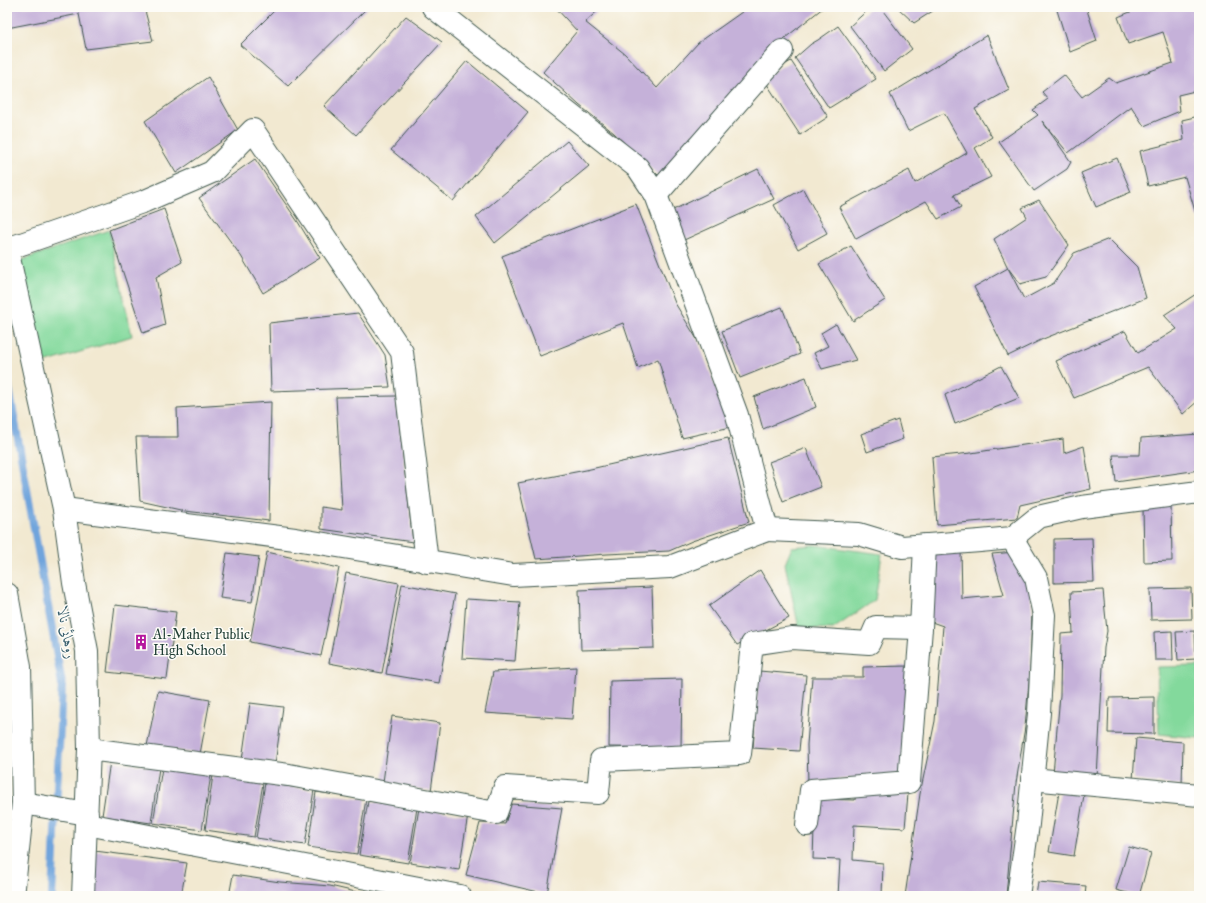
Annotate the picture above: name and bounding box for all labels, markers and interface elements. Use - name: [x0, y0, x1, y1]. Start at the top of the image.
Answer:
- water label: روہائی نالا: [53, 605, 80, 660]
- place label: Al-Maher Public High School: [152, 626, 250, 659]
- building icon: Al-Maher Public High School: [132, 633, 150, 651]

